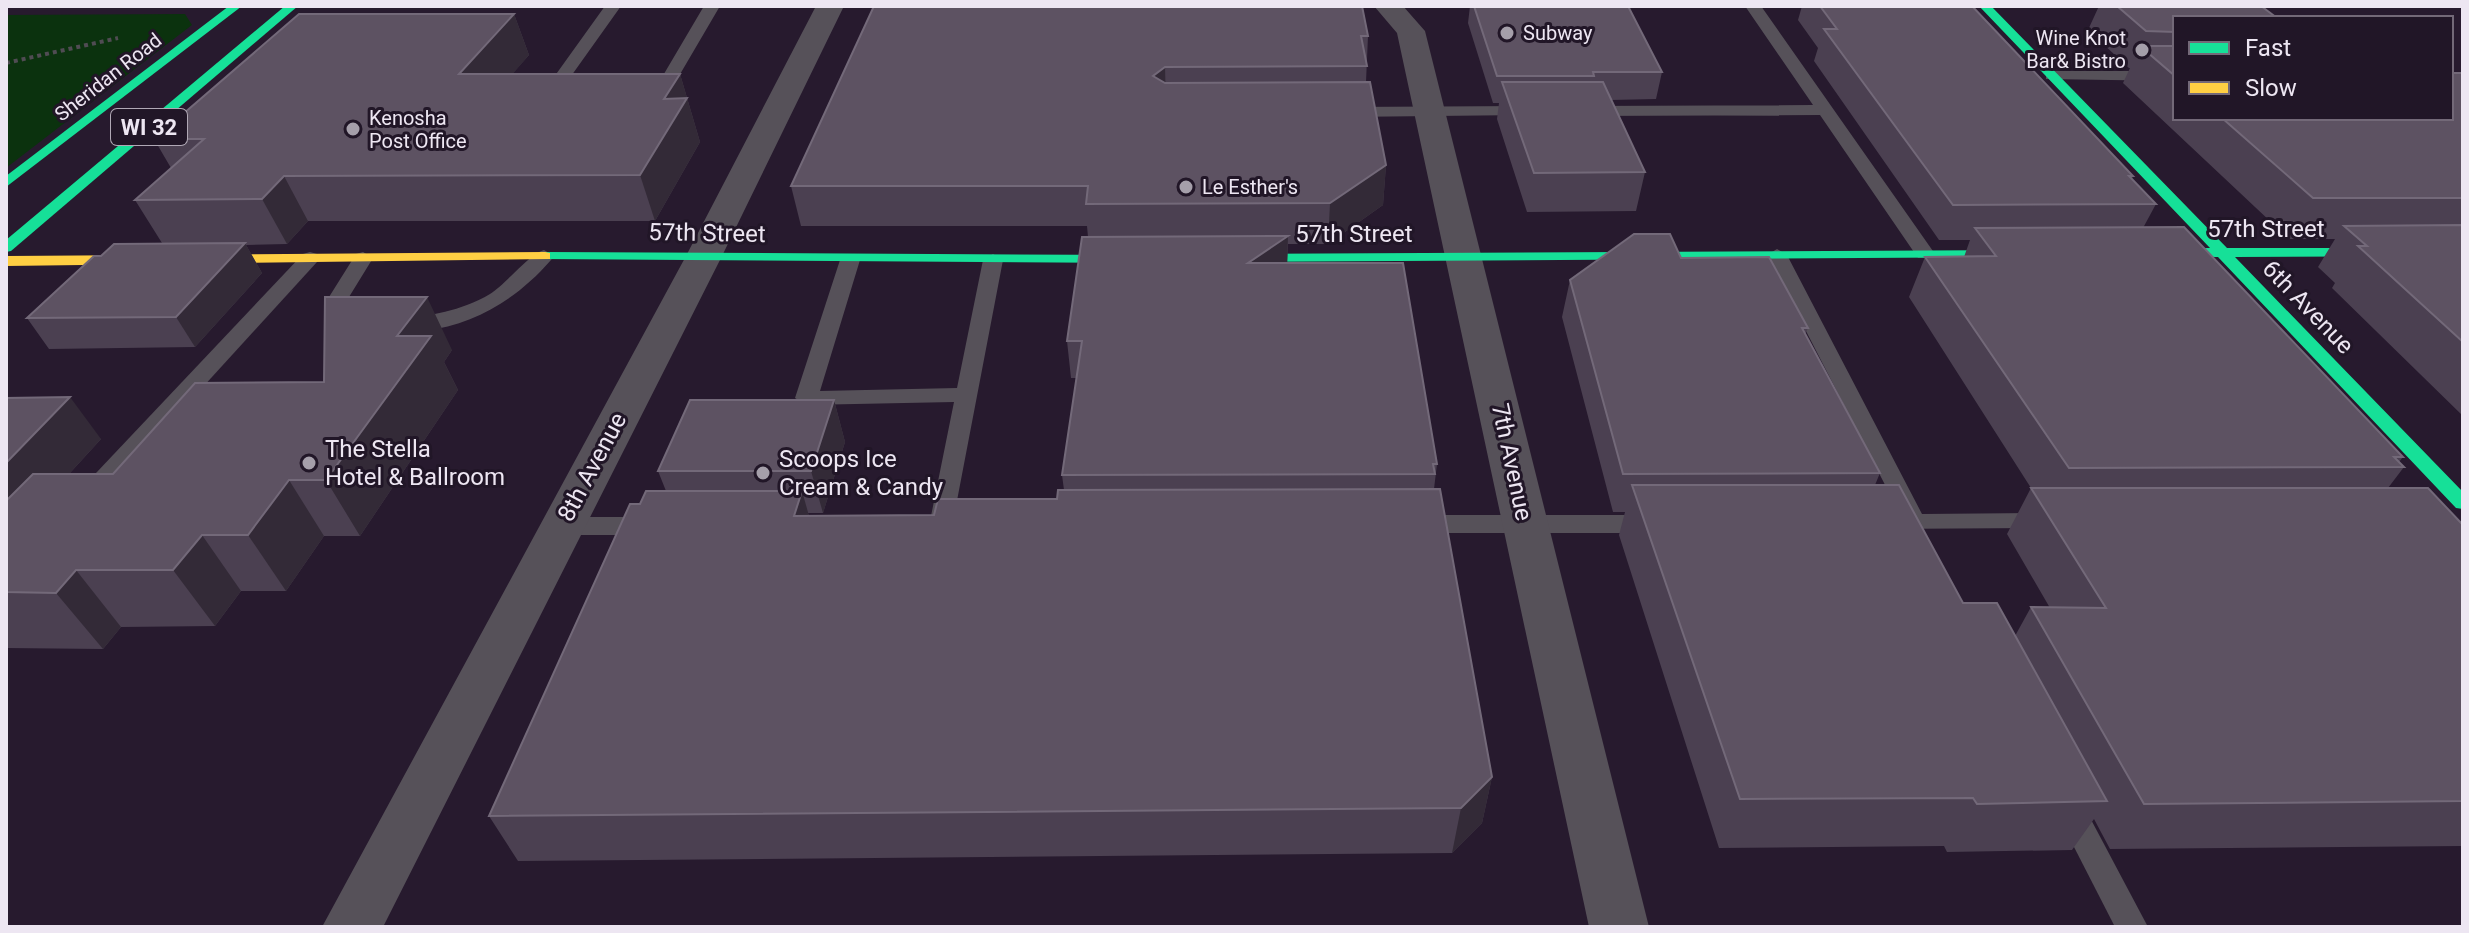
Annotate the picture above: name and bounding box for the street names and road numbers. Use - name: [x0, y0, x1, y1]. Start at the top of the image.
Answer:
- street label: Sheridan Road: [50, 28, 166, 126]
- road number: WI 32: [111, 109, 187, 145]
- street label: 57th Street: [2207, 215, 2325, 243]
- street label: 57th Street: [648, 218, 766, 248]
- street label: 57th Street: [1295, 220, 1413, 248]
- street label: 6th Avenue: [2257, 254, 2359, 360]
- street label: 7th Avenue: [1486, 401, 1538, 523]
- street label: 8th Avenue: [552, 408, 632, 526]

